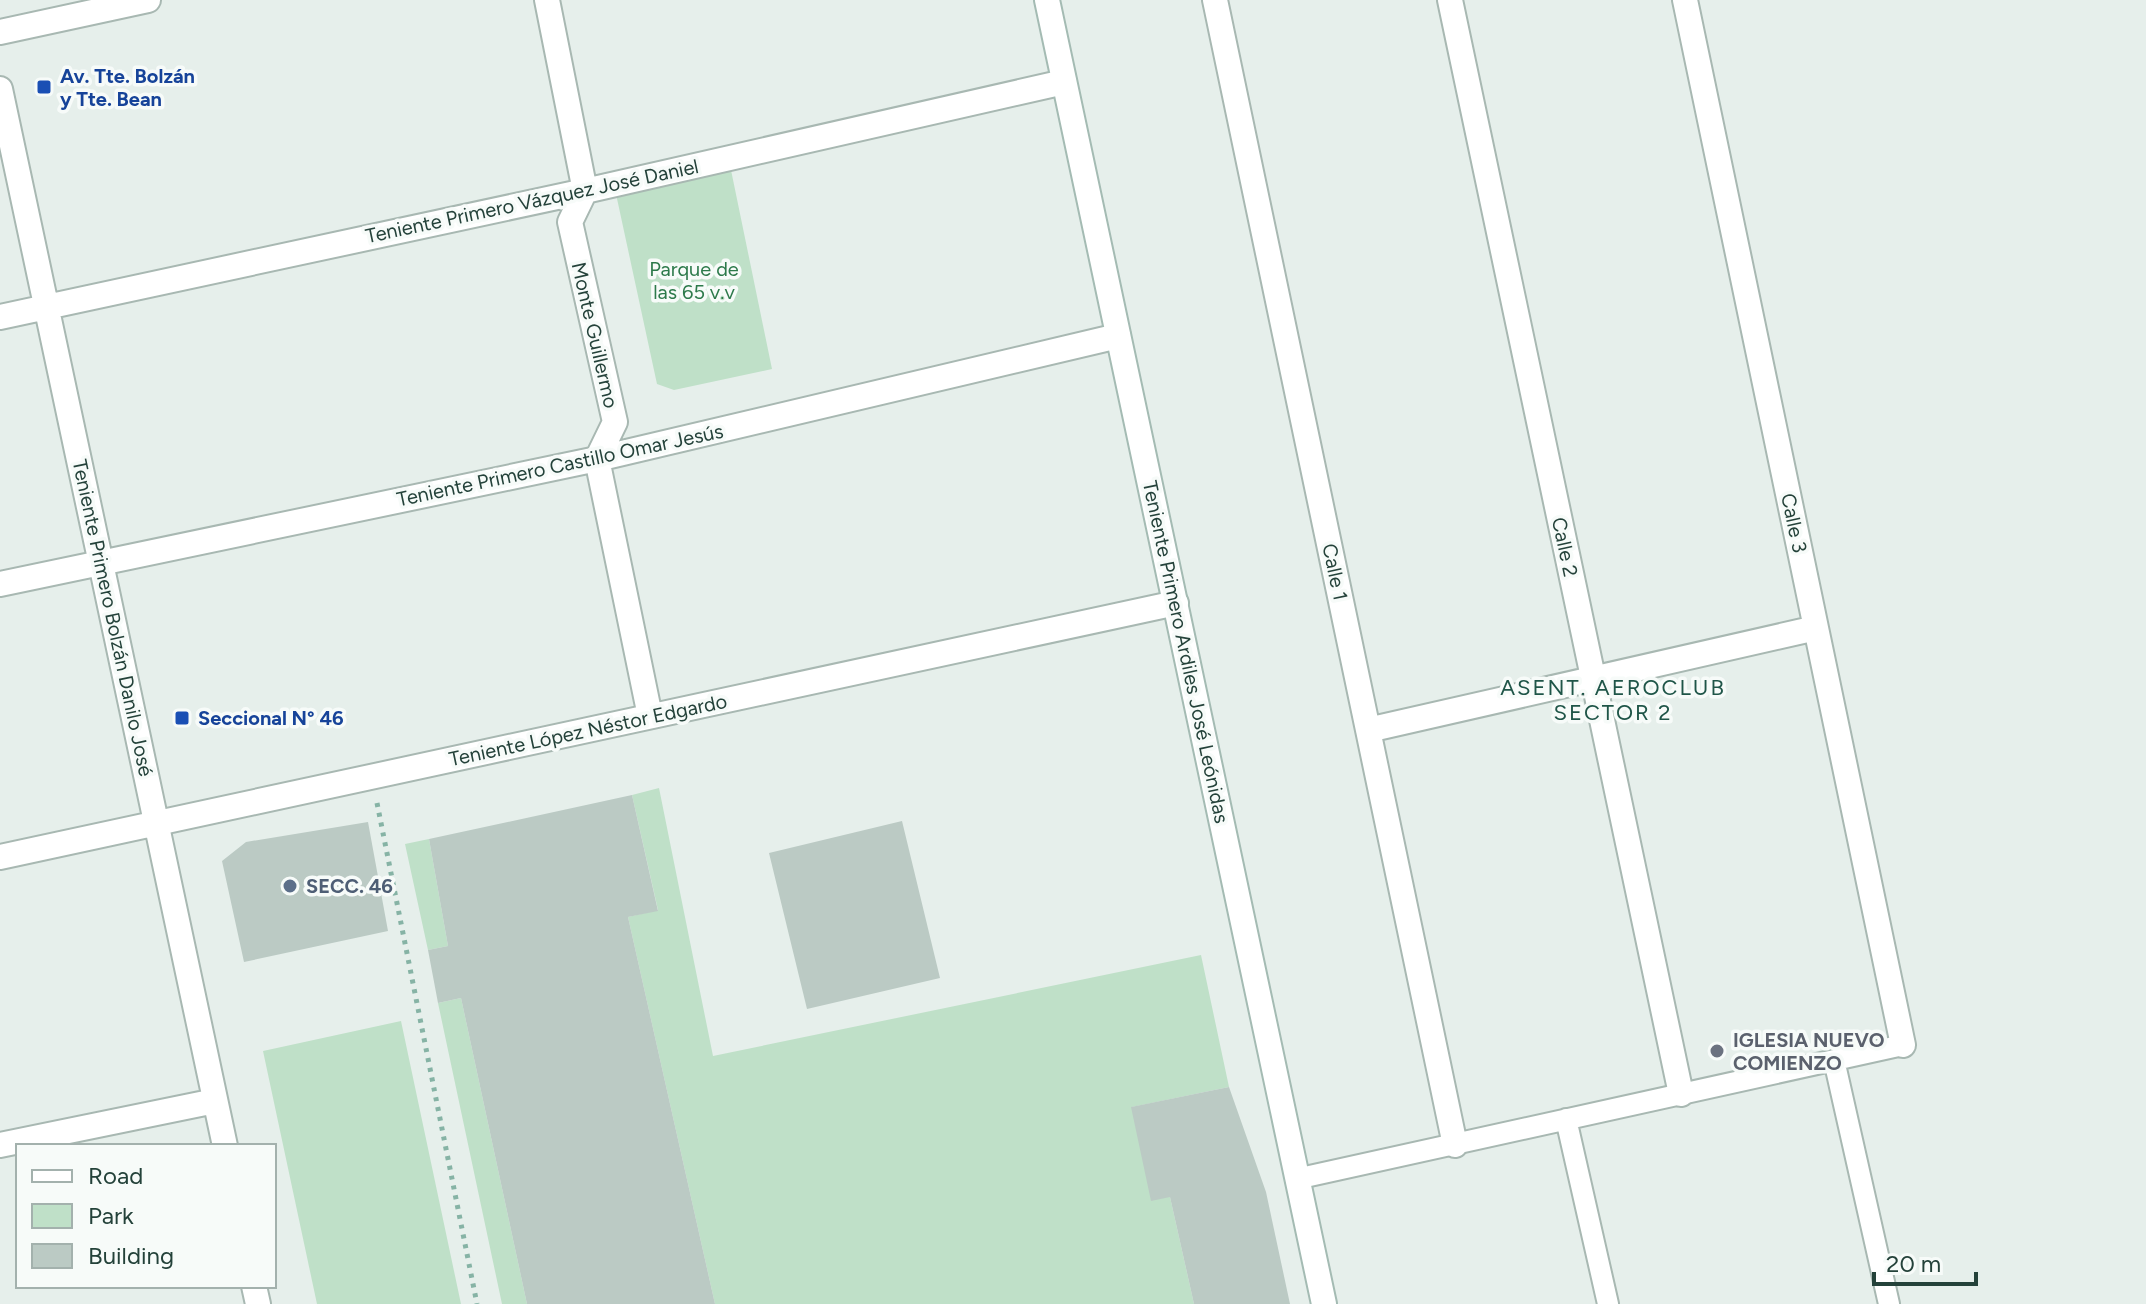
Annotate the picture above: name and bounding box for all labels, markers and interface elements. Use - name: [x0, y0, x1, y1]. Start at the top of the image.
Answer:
- place label: Av. Tte. Bolzán y Tte. Bean: [60, 64, 195, 111]
- marker: Av. Tte. Bolzán y Tte. Bean: [35, 78, 53, 96]
- street label: Teniente Primero Vázquez José Daniel: [363, 154, 701, 248]
- park label: Parque de las 65 v.v: [649, 257, 739, 304]
- street label: Monte Guillermo: [567, 260, 623, 410]
- street label: Teniente Primero Castillo Omar Jesús: [395, 419, 725, 511]
- street label: Teniente Primero Bolzán Danilo José: [68, 457, 158, 779]
- street label: Teniente Primero Ardiles José Leónidas: [1138, 479, 1234, 825]
- street label: Calle 3: [1776, 491, 1812, 555]
- street label: Calle 2: [1547, 515, 1583, 579]
- street label: Calle 1: [1317, 541, 1353, 603]
- district label: ASENT. AEROCLUB SECTOR 2: [1500, 674, 1726, 726]
- street label: Teniente López Néstor Edgardo: [447, 689, 729, 771]
- place label: Seccional N° 46: [198, 706, 344, 730]
- marker: Seccional N° 46: [173, 709, 191, 727]
- place label: SECC. 46: [306, 874, 393, 898]
- marker: SECC. 46: [281, 877, 299, 895]
- place label: IGLESIA NUEVO COMIENZO: [1733, 1028, 1885, 1075]
- marker: IGLESIA NUEVO COMIENZO: [1708, 1042, 1726, 1060]
- legend: [16, 1144, 276, 1288]
- text: Road: [88, 1161, 143, 1190]
- text: Park: [88, 1201, 134, 1230]
- scale bar: [1874, 1236, 1976, 1286]
- text: Building: [88, 1241, 174, 1270]
- text: 20 m: [1886, 1249, 1941, 1278]

